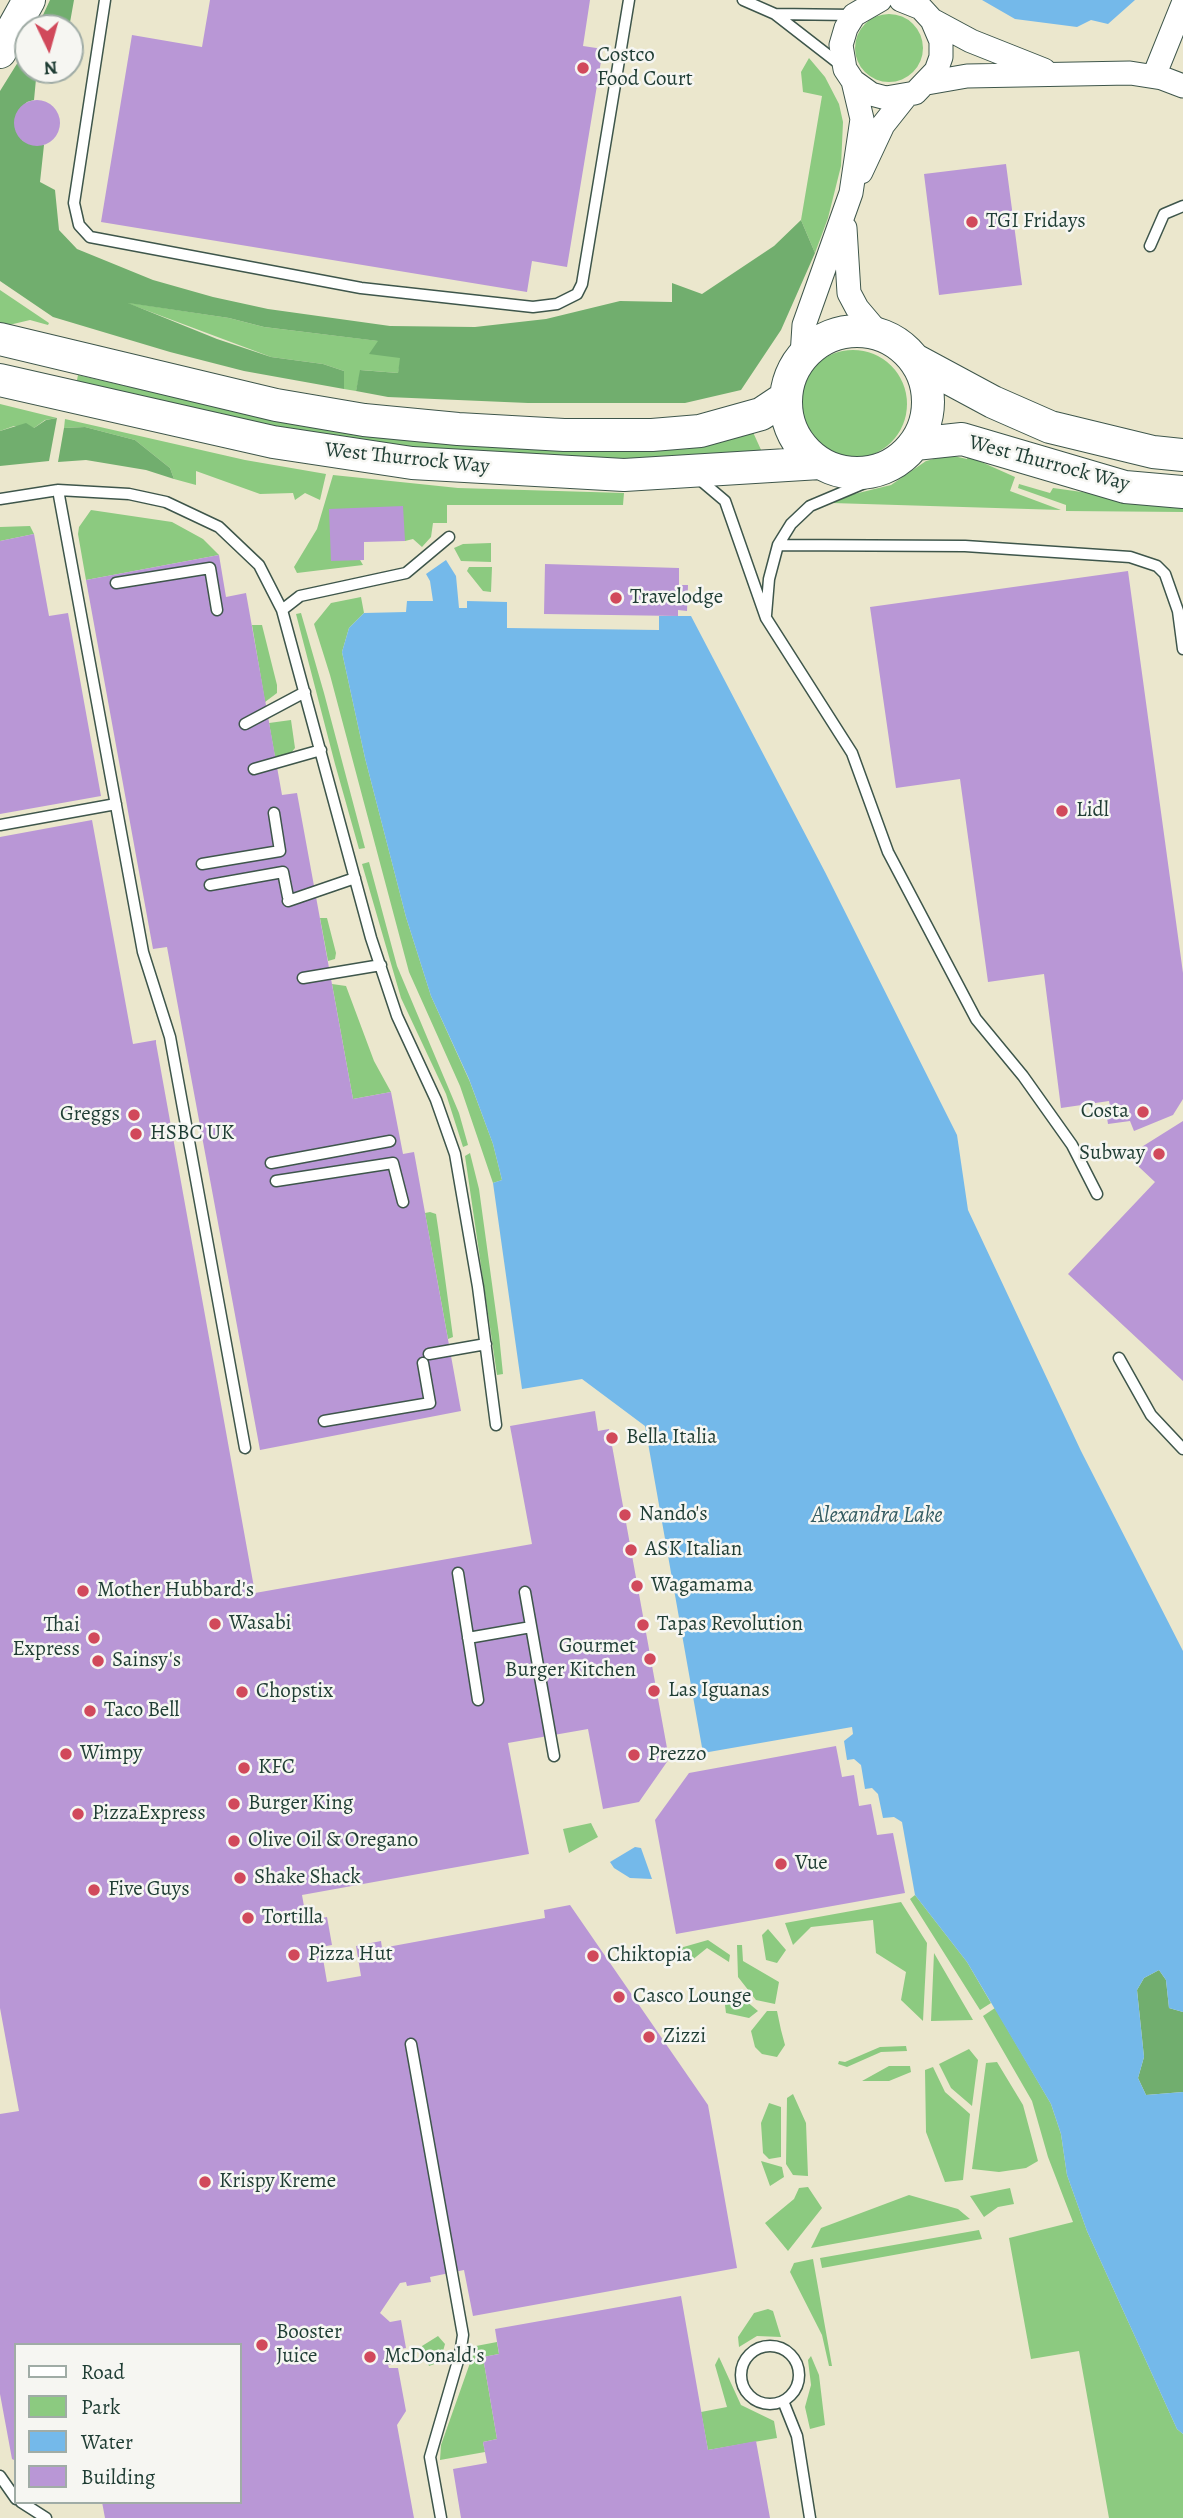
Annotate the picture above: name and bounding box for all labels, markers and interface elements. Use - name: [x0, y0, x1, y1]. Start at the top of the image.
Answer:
- north arrow: [14, 14, 84, 84]
- place label: Costco Food Court: [597, 43, 693, 93]
- text: N: [43, 54, 59, 81]
- marker: Costco Food Court: [575, 60, 591, 76]
- place label: TGI Fridays: [986, 209, 1086, 235]
- marker: TGI Fridays: [964, 214, 980, 230]
- street label: West Thurrock Way: [966, 430, 1132, 498]
- street label: West Thurrock Way: [323, 438, 491, 480]
- place label: Travelodge: [630, 585, 723, 611]
- marker: Travelodge: [608, 590, 624, 606]
- place label: Lidl: [1076, 798, 1109, 824]
- marker: Lidl: [1054, 803, 1070, 819]
- place label: Costa: [1081, 1099, 1129, 1125]
- place label: Greggs: [60, 1102, 120, 1128]
- marker: Costa: [1135, 1104, 1151, 1120]
- marker: Greggs: [126, 1107, 142, 1123]
- place label: HSBC UK: [150, 1121, 234, 1147]
- marker: HSBC UK: [128, 1126, 144, 1142]
- place label: Subway: [1079, 1141, 1145, 1167]
- marker: Subway: [1151, 1146, 1167, 1162]
- place label: Bella Italia: [626, 1425, 717, 1451]
- marker: Bella Italia: [604, 1430, 620, 1446]
- place label: Nando's: [639, 1502, 708, 1528]
- water label: Alexandra Lake: [811, 1502, 943, 1530]
- marker: Nando's: [617, 1507, 633, 1523]
- place label: ASK Italian: [645, 1537, 742, 1563]
- marker: ASK Italian: [623, 1542, 639, 1558]
- place label: Wagamama: [651, 1573, 753, 1599]
- place label: Mother Hubbard's: [97, 1578, 254, 1604]
- marker: Wagamama: [629, 1578, 645, 1594]
- marker: Mother Hubbard's: [75, 1583, 91, 1599]
- place label: Wasabi: [229, 1611, 291, 1637]
- place label: Tapas Revolution: [657, 1612, 803, 1638]
- place label: Thai Express: [12, 1613, 80, 1663]
- marker: Wasabi: [207, 1616, 223, 1632]
- marker: Tapas Revolution: [635, 1617, 651, 1633]
- marker: Thai Express: [86, 1630, 102, 1646]
- place label: Gourmet Burger Kitchen: [505, 1634, 636, 1684]
- place label: Sainsy's: [112, 1648, 181, 1674]
- marker: Gourmet Burger Kitchen: [642, 1651, 658, 1667]
- marker: Sainsy's: [90, 1653, 106, 1669]
- place label: Las Iguanas: [668, 1678, 770, 1704]
- place label: Chopstix: [256, 1679, 333, 1705]
- marker: Las Iguanas: [646, 1683, 662, 1699]
- marker: Chopstix: [234, 1684, 250, 1700]
- place label: Taco Bell: [104, 1698, 179, 1724]
- marker: Taco Bell: [82, 1703, 98, 1719]
- place label: Wimpy: [80, 1741, 142, 1767]
- place label: Prezzo: [648, 1742, 706, 1768]
- marker: Wimpy: [58, 1746, 74, 1762]
- marker: Prezzo: [626, 1747, 642, 1763]
- place label: KFC: [258, 1755, 295, 1781]
- marker: KFC: [236, 1760, 252, 1776]
- place label: Burger King: [248, 1791, 353, 1817]
- marker: Burger King: [226, 1796, 242, 1812]
- place label: PizzaExpress: [92, 1801, 206, 1827]
- marker: PizzaExpress: [70, 1806, 86, 1822]
- place label: Olive Oil & Oregano: [248, 1828, 418, 1854]
- marker: Olive Oil & Oregano: [226, 1833, 242, 1849]
- place label: Vue: [795, 1851, 828, 1877]
- marker: Vue: [773, 1856, 789, 1872]
- place label: Shake Shack: [254, 1865, 361, 1891]
- marker: Shake Shack: [232, 1870, 248, 1886]
- place label: Five Guys: [108, 1877, 190, 1903]
- marker: Five Guys: [86, 1882, 102, 1898]
- place label: Tortilla: [262, 1905, 324, 1931]
- marker: Tortilla: [240, 1910, 256, 1926]
- place label: Pizza Hut: [308, 1942, 393, 1968]
- place label: Chiktopia: [607, 1943, 692, 1969]
- marker: Pizza Hut: [286, 1947, 302, 1963]
- marker: Chiktopia: [585, 1948, 601, 1964]
- place label: Casco Lounge: [633, 1984, 751, 2010]
- marker: Casco Lounge: [611, 1989, 627, 2005]
- place label: Zizzi: [663, 2024, 706, 2050]
- marker: Zizzi: [641, 2029, 657, 2045]
- place label: Krispy Kreme: [219, 2169, 336, 2195]
- marker: Krispy Kreme: [197, 2174, 213, 2190]
- place label: Booster Juice: [276, 2320, 342, 2370]
- marker: Booster Juice: [254, 2337, 270, 2353]
- legend: [14, 2343, 242, 2504]
- place label: McDonald's: [384, 2344, 485, 2370]
- marker: McDonald's: [362, 2349, 378, 2365]
- text: Road: [81, 2358, 125, 2386]
- text: Park: [81, 2393, 120, 2421]
- text: Water: [81, 2428, 133, 2456]
- text: Building: [81, 2463, 155, 2491]

